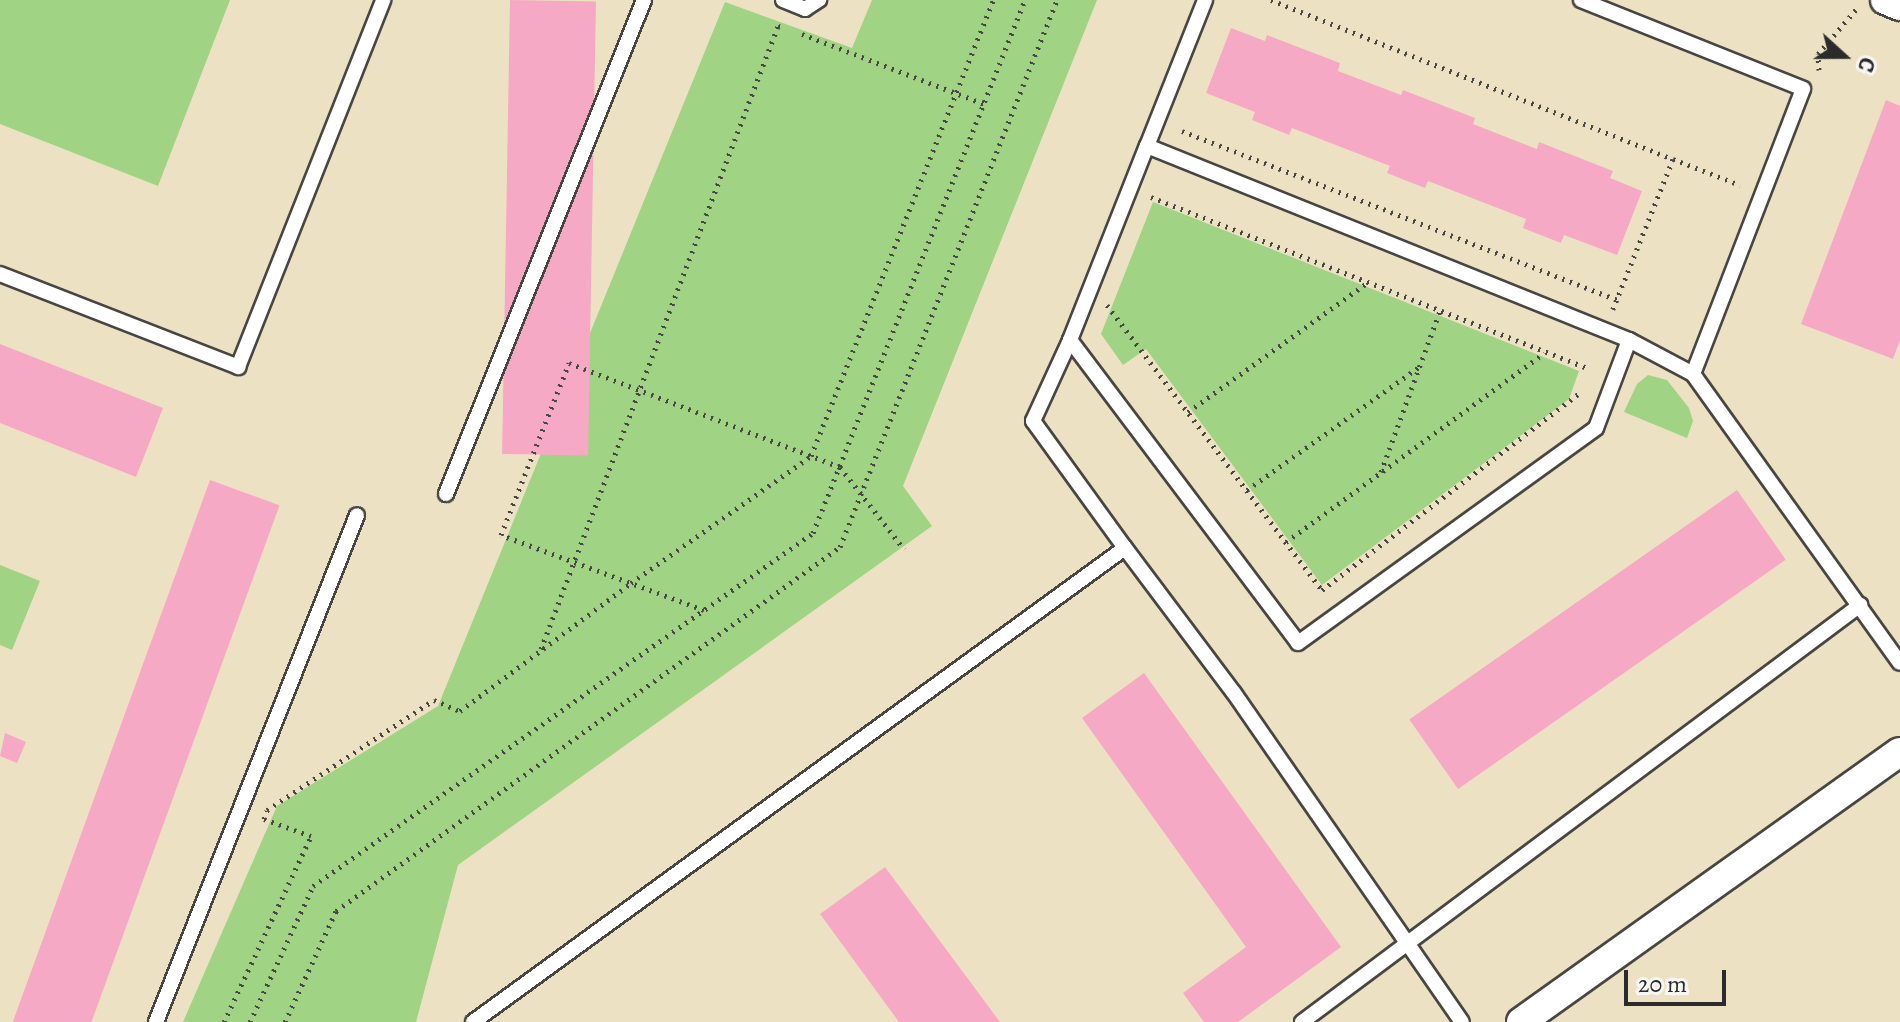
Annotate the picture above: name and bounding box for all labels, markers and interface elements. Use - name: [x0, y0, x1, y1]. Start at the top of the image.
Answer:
- north arrow: [1804, 16, 1884, 96]
- text: С: [1850, 53, 1883, 76]
- scale bar: [1628, 954, 1730, 1004]
- text: 20 m: [1638, 968, 1687, 1000]

